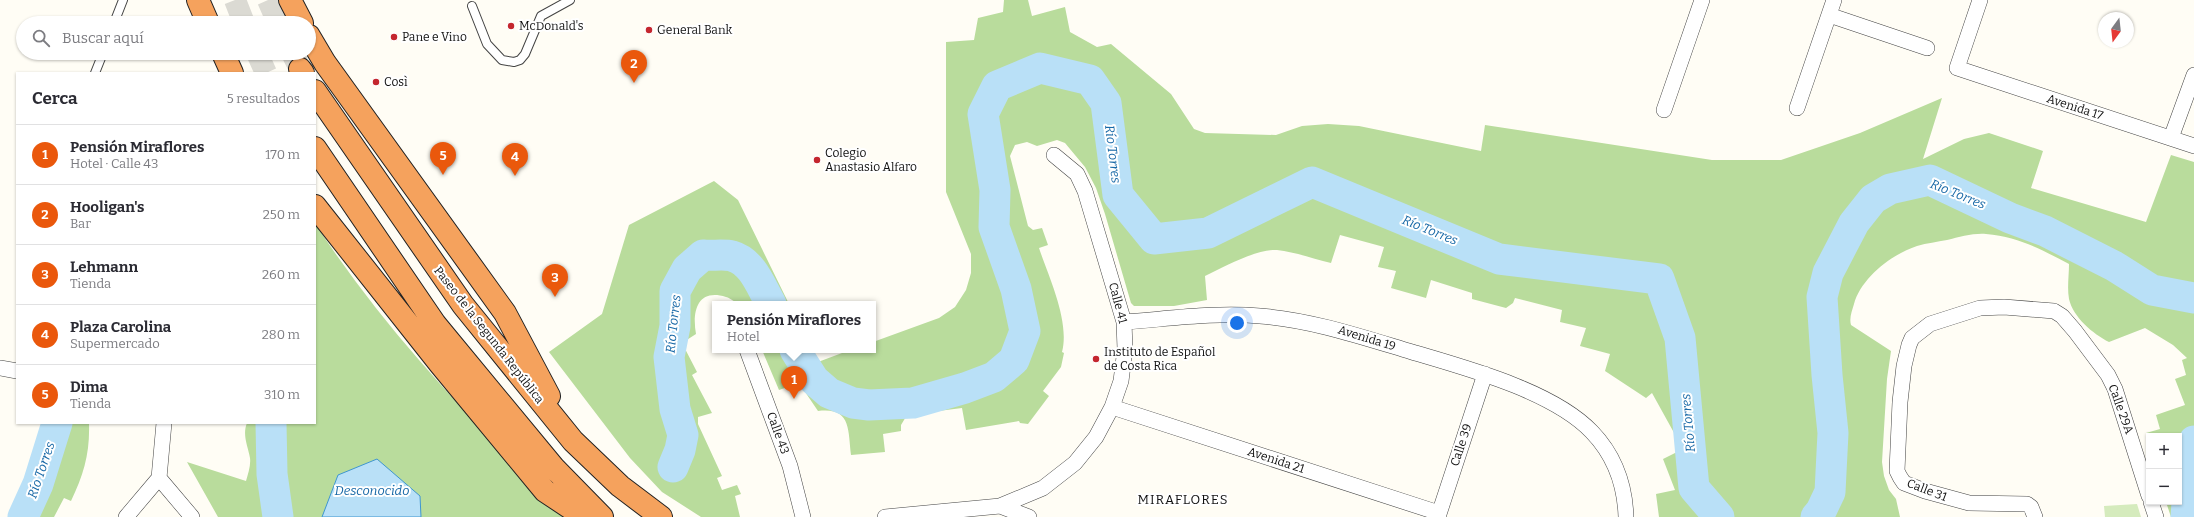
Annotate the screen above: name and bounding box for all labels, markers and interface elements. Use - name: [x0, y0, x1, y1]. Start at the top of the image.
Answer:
- north arrow: [2098, 12, 2134, 48]
- search box: [16, 16, 316, 60]
- place label: McDonald's: [519, 19, 584, 33]
- marker: McDonald's: [506, 21, 516, 31]
- place label: General Bank: [657, 23, 733, 37]
- marker: General Bank: [644, 25, 654, 35]
- icon: search: [30, 27, 52, 49]
- text: Buscar aquí: [62, 29, 144, 47]
- place label: Pane e Vino: [402, 30, 467, 44]
- marker: Pane e Vino: [389, 32, 399, 42]
- pin: 2: [621, 50, 647, 83]
- place label: Così: [384, 75, 408, 89]
- marker: Così: [371, 77, 381, 87]
- text: Cerca: [32, 88, 77, 109]
- text: 5 resultados: [227, 91, 300, 106]
- street label: Avenida 17: [2045, 91, 2105, 123]
- water label: Río Torres: [1102, 124, 1124, 184]
- text: Pensión Miraflores: [70, 138, 204, 156]
- pin: 5: [430, 142, 456, 175]
- pin: 4: [502, 143, 528, 176]
- place label: Colegio Anastasio Alfaro: [825, 146, 917, 174]
- text: 1: [42, 147, 48, 162]
- text: 170 m: [265, 147, 300, 162]
- marker: Colegio Anastasio Alfaro: [812, 155, 822, 165]
- text: Hotel · Calle 43: [70, 156, 158, 171]
- water label: Río Torres: [1928, 176, 1988, 212]
- text: Hooligan's: [70, 198, 144, 216]
- text: 2: [41, 207, 49, 222]
- text: 250 m: [263, 207, 300, 222]
- water label: Río Torres: [1400, 212, 1460, 248]
- text: Bar: [70, 216, 91, 231]
- text: Lehmann: [70, 258, 138, 276]
- street label: Paseo de la Segunda República: [431, 264, 547, 407]
- pin: 3: [542, 264, 568, 297]
- text: 3: [41, 267, 49, 282]
- text: 260 m: [262, 267, 300, 282]
- text: Tienda: [70, 276, 111, 291]
- street label: Calle 41: [1106, 281, 1130, 325]
- water label: Río Torres: [662, 294, 684, 354]
- popup: [712, 301, 876, 353]
- text: Pensión Miraflores: [727, 311, 861, 329]
- your location: [1227, 313, 1247, 333]
- text: Plaza Carolina: [70, 318, 171, 336]
- street label: Avenida 19: [1336, 323, 1398, 353]
- text: 4: [41, 327, 49, 342]
- text: 280 m: [262, 327, 300, 342]
- text: Hotel: [727, 329, 760, 344]
- text: Supermercado: [70, 336, 160, 351]
- place label: Instituto de Español de Costa Rica: [1104, 345, 1216, 373]
- marker: Instituto de Español de Costa Rica: [1091, 354, 1101, 364]
- pin: 1: [781, 366, 807, 399]
- text: Dima: [70, 378, 108, 396]
- street label: Calle 29A: [2106, 382, 2137, 436]
- text: 5: [41, 387, 49, 402]
- text: 310 m: [264, 387, 300, 402]
- water label: Río Torres: [1678, 393, 1698, 453]
- text: Tienda: [70, 396, 111, 411]
- street label: Calle 43: [764, 410, 792, 456]
- street label: Calle 39: [1448, 422, 1474, 468]
- map controls: [2146, 433, 2182, 505]
- button: +: [2146, 433, 2182, 469]
- water label: Río Torres: [24, 440, 58, 500]
- street label: Avenida 21: [1246, 444, 1306, 476]
- button: −: [2146, 469, 2182, 505]
- street label: Calle 31: [1905, 476, 1949, 504]
- water label: Desconocido: [335, 483, 409, 498]
- district label: MIRAFLORES: [1137, 492, 1229, 507]

